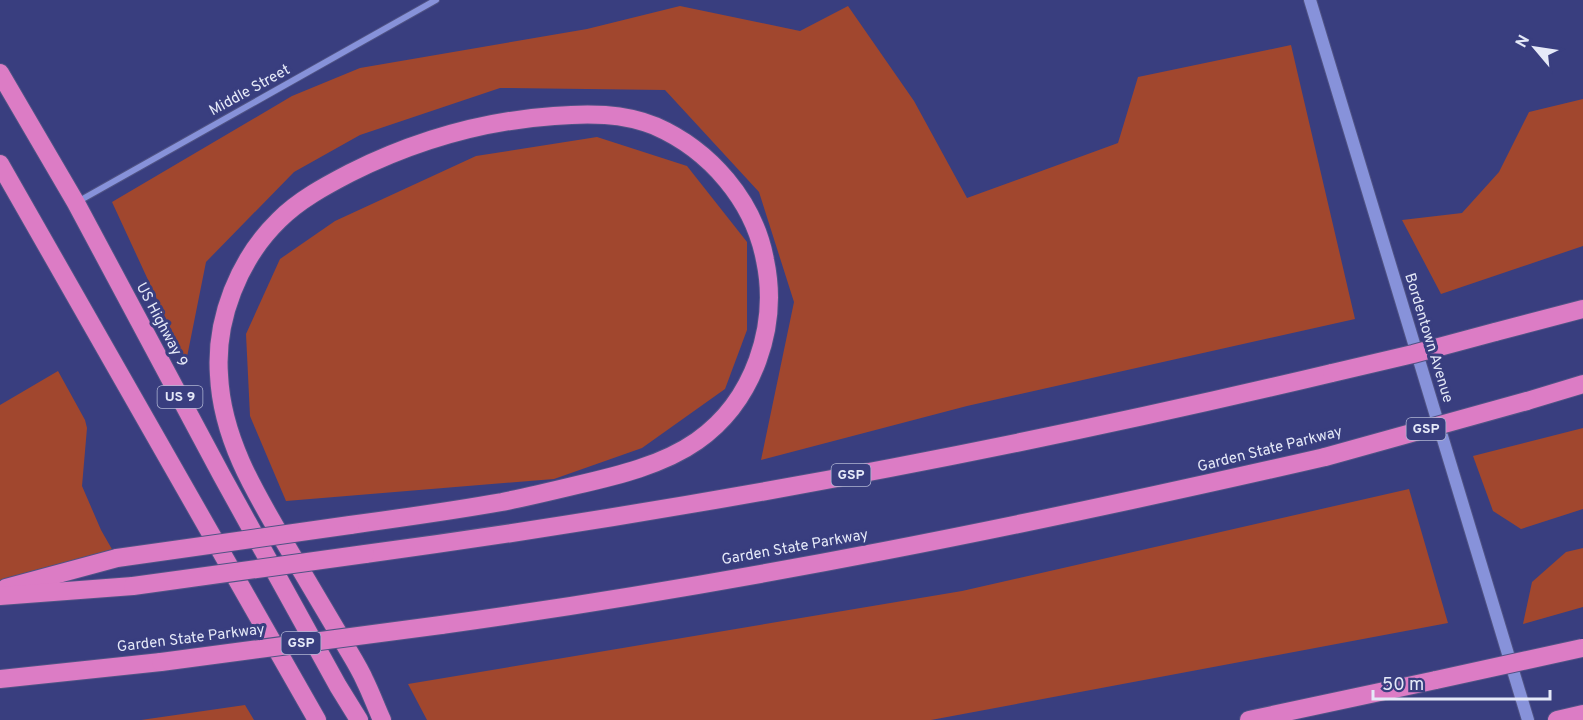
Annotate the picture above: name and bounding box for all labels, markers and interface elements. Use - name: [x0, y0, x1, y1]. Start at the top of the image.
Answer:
- north arrow: [1505, 18, 1565, 78]
- text: N: [1512, 32, 1535, 52]
- street label: Middle Street: [206, 61, 294, 121]
- street label: Bordentown Avenue: [1399, 271, 1457, 405]
- street label: US Highway 9: [131, 280, 191, 370]
- road number: US 9: [158, 386, 202, 408]
- road number: GSP: [1406, 418, 1446, 440]
- street label: Garden State Parkway: [1196, 423, 1345, 477]
- road number: GSP: [832, 464, 870, 486]
- street label: Garden State Parkway: [720, 526, 870, 570]
- street label: Garden State Parkway: [116, 621, 266, 657]
- road number: GSP: [282, 632, 320, 654]
- scale bar: [1373, 663, 1550, 701]
- text: 50 m: [1382, 674, 1424, 697]

